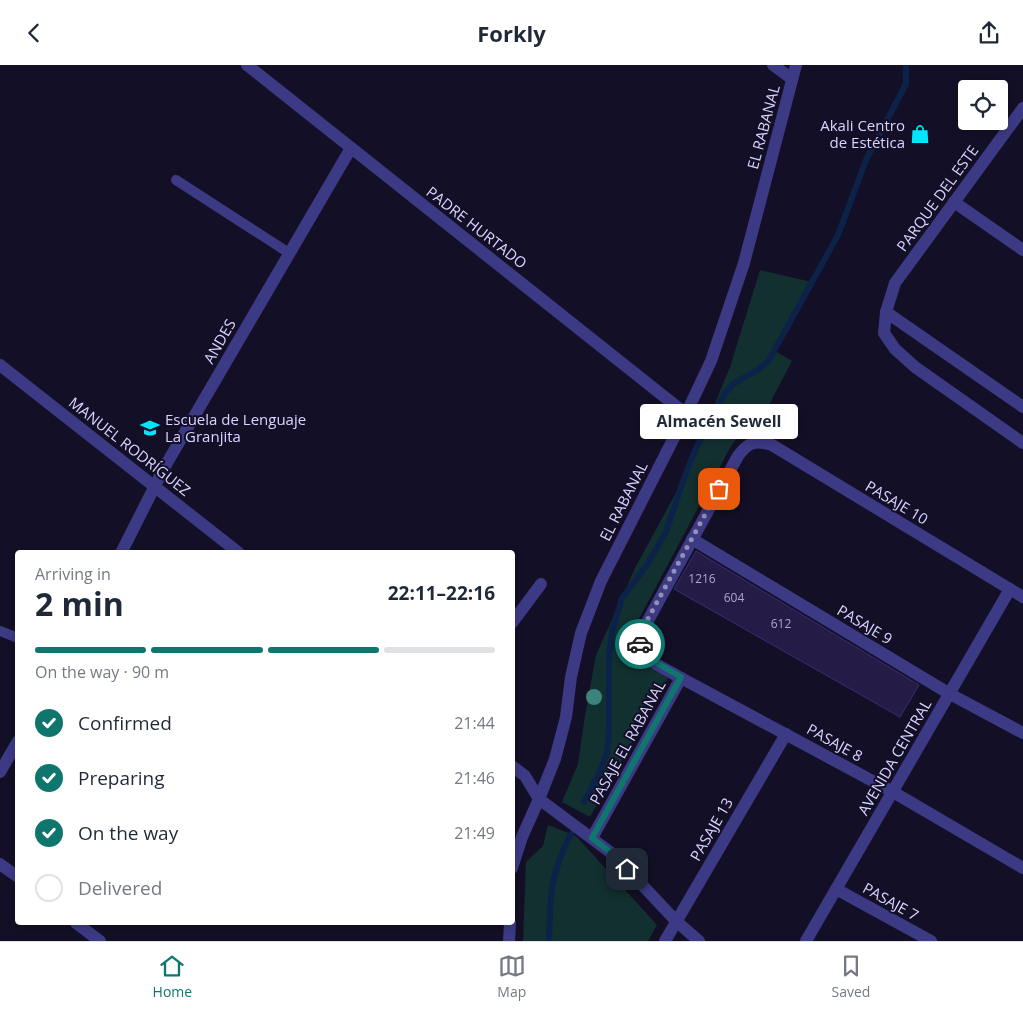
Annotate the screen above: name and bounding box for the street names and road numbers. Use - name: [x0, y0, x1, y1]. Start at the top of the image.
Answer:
- street label: EL RABANAL: [742, 82, 784, 171]
- street label: PARQUE DEL ESTE: [892, 141, 982, 255]
- street label: PADRE HURTADO: [423, 181, 531, 273]
- street label: ANDES: [198, 315, 240, 367]
- street label: MANUEL RODRÍGUEZ: [65, 392, 195, 500]
- street label: EL RABANAL: [594, 458, 652, 544]
- street label: PASAJE 10: [862, 475, 932, 529]
- street label: PASAJE 9: [834, 600, 896, 648]
- street label: PASAJE EL RABANAL: [585, 676, 670, 808]
- street label: AVENIDA CENTRAL: [853, 695, 935, 818]
- street label: PASAJE 8: [803, 718, 867, 766]
- street label: PASAJE 13: [685, 794, 737, 864]
- street label: PASAJE 7: [859, 877, 923, 925]

